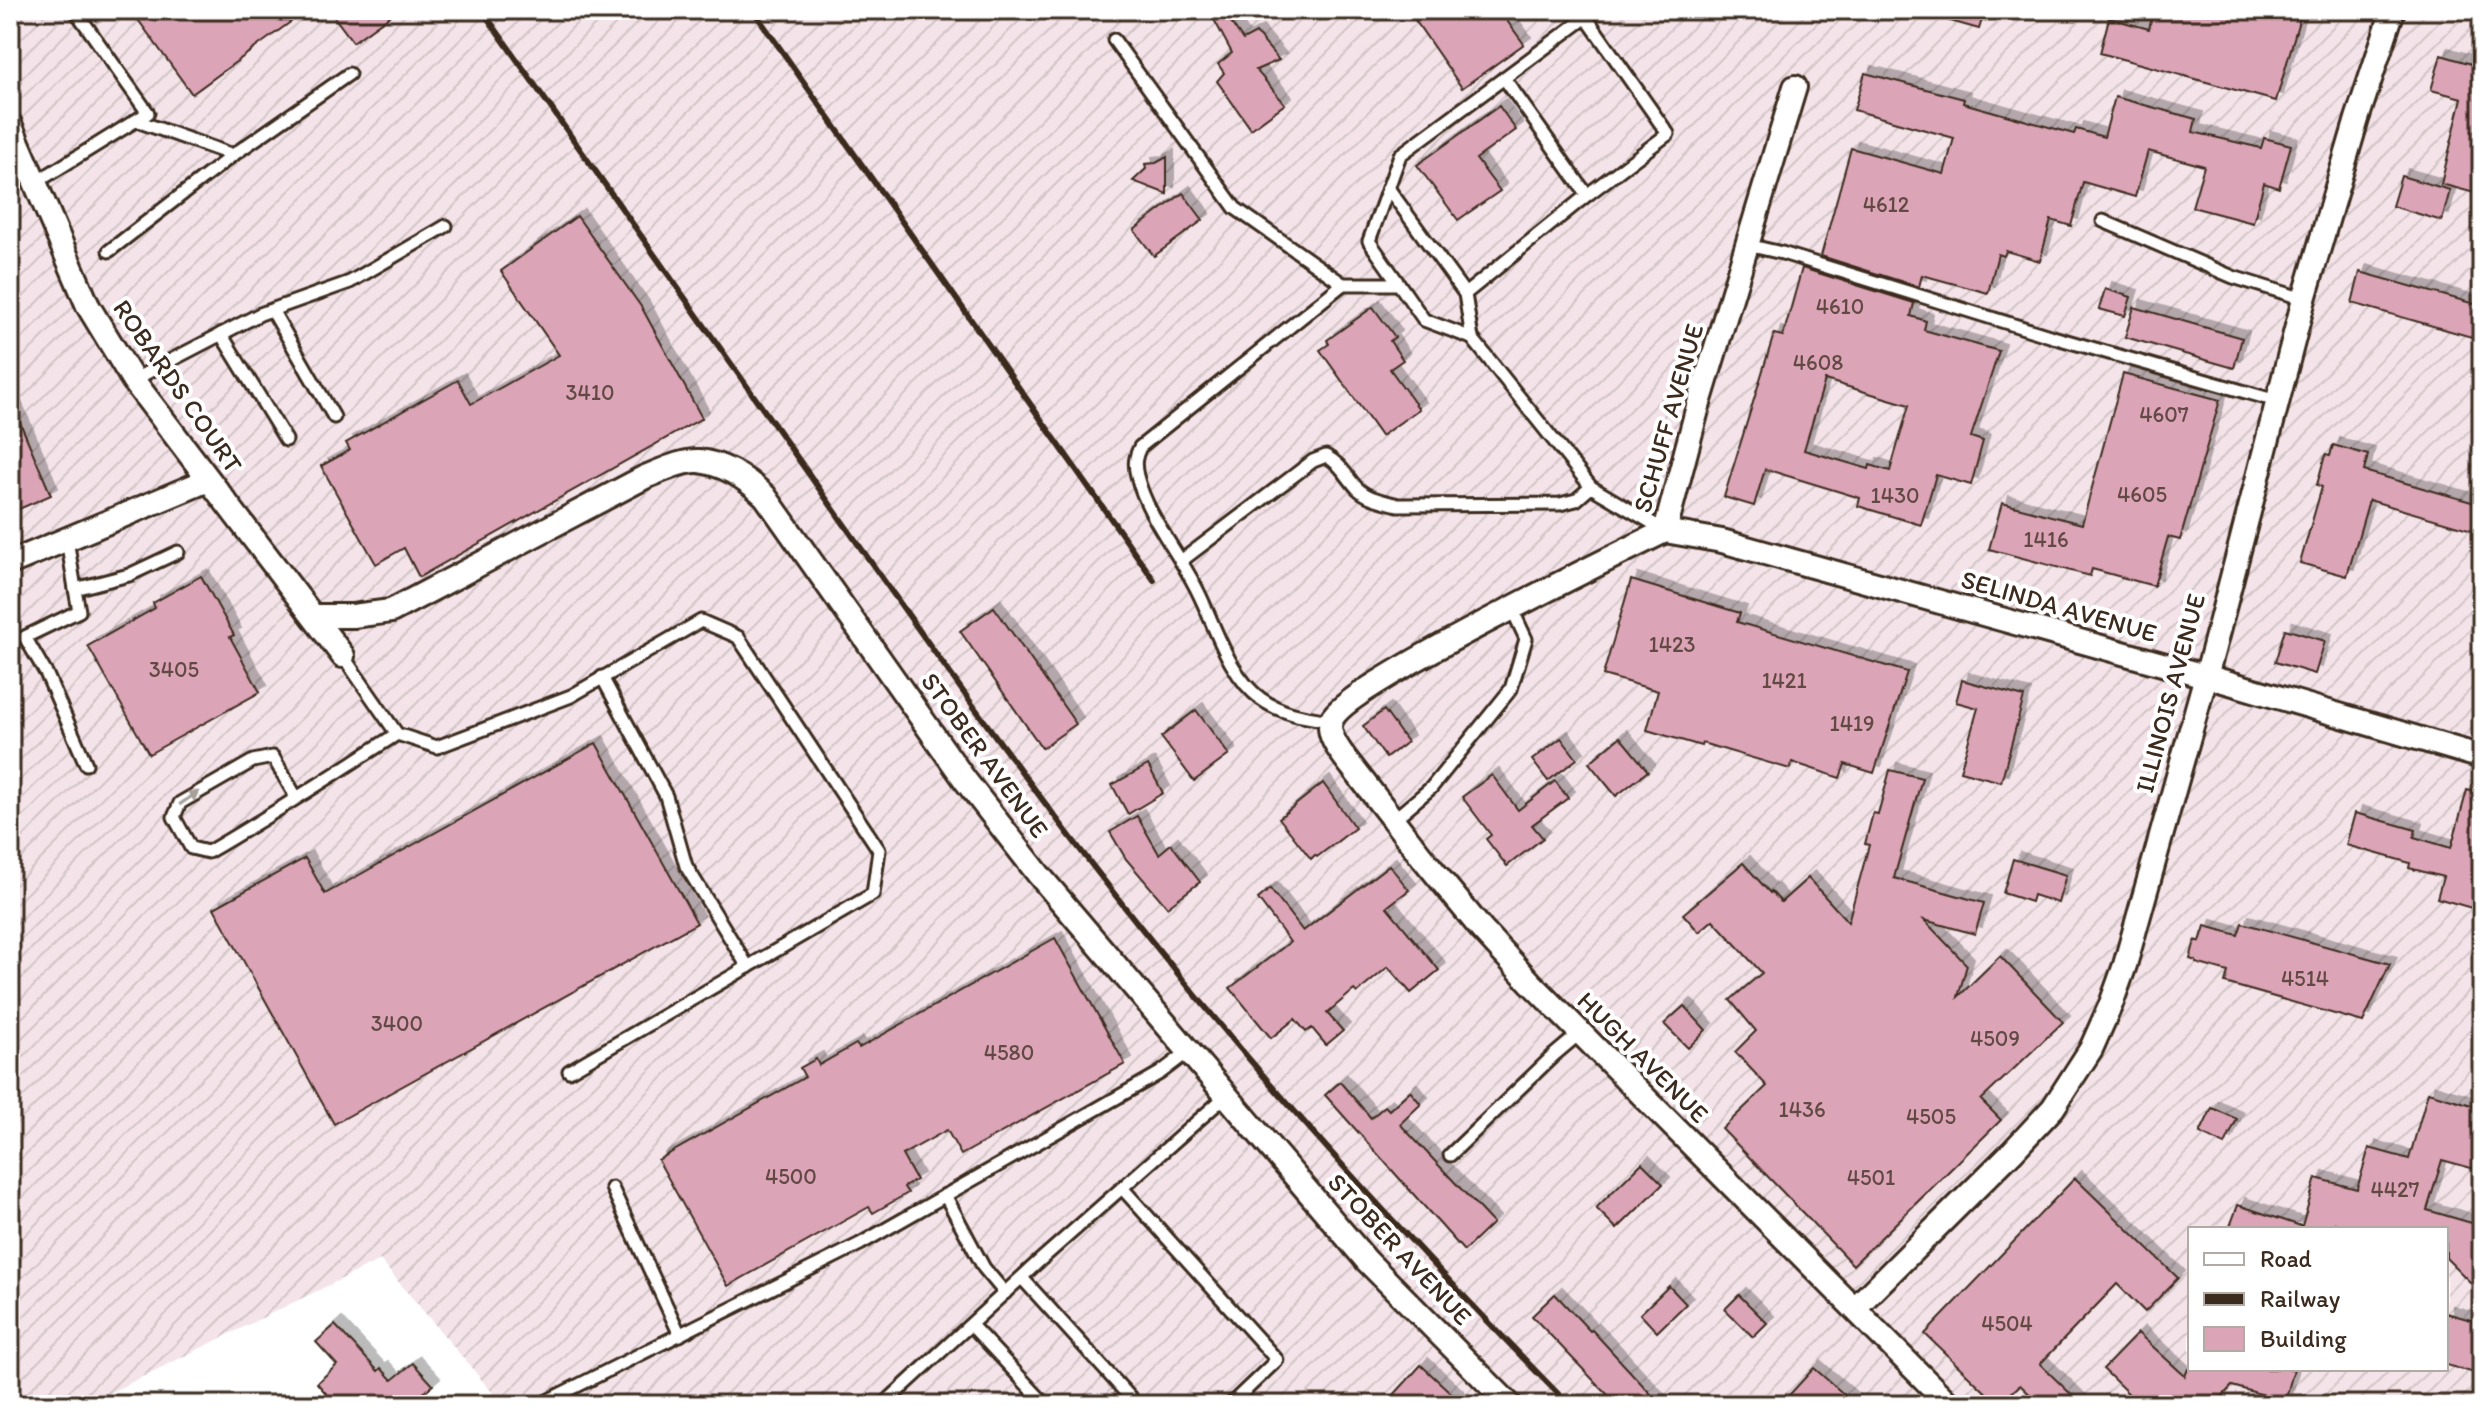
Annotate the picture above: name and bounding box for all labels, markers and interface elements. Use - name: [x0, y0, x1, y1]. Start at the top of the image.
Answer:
- house number: 4612: [1863, 191, 1910, 218]
- street label: ROBARDS COURT: [106, 293, 250, 479]
- house number: 4610: [1816, 293, 1864, 320]
- street label: SCHUFF AVENUE: [1626, 320, 1710, 516]
- house number: 4608: [1793, 349, 1843, 376]
- house number: 3410: [566, 379, 614, 406]
- house number: 4607: [2139, 401, 2189, 428]
- house number: 4605: [2117, 481, 2167, 508]
- house number: 1430: [1871, 482, 1919, 509]
- house number: 1416: [2023, 526, 2069, 553]
- street label: SELINDA AVENUE: [1958, 563, 2160, 649]
- street label: ILLINOIS AVENUE: [2128, 590, 2212, 796]
- house number: 1423: [1649, 631, 1696, 658]
- house number: 3405: [149, 656, 199, 683]
- street label: STOBER AVENUE: [914, 666, 1056, 844]
- house number: 1421: [1761, 667, 1807, 694]
- house number: 1419: [1829, 710, 1875, 737]
- one-way arrow: [179, 791, 200, 806]
- house number: 4514: [2281, 965, 2329, 992]
- street label: HUGH AVENUE: [1571, 985, 1715, 1129]
- house number: 3400: [371, 1010, 423, 1037]
- house number: 4509: [1970, 1025, 2020, 1052]
- house number: 4580: [984, 1039, 1034, 1066]
- house number: 1436: [1778, 1096, 1826, 1123]
- house number: 4505: [1906, 1103, 1956, 1130]
- house number: 4500: [765, 1163, 817, 1190]
- house number: 4501: [1847, 1164, 1895, 1191]
- street label: STOBER AVENUE: [1321, 1166, 1479, 1332]
- house number: 4427: [2371, 1176, 2420, 1203]
- legend: [2188, 1227, 2448, 1371]
- text: Road: [2260, 1244, 2312, 1273]
- text: Railway: [2260, 1284, 2341, 1313]
- house number: 4504: [1981, 1310, 2033, 1337]
- text: Building: [2260, 1324, 2347, 1353]

